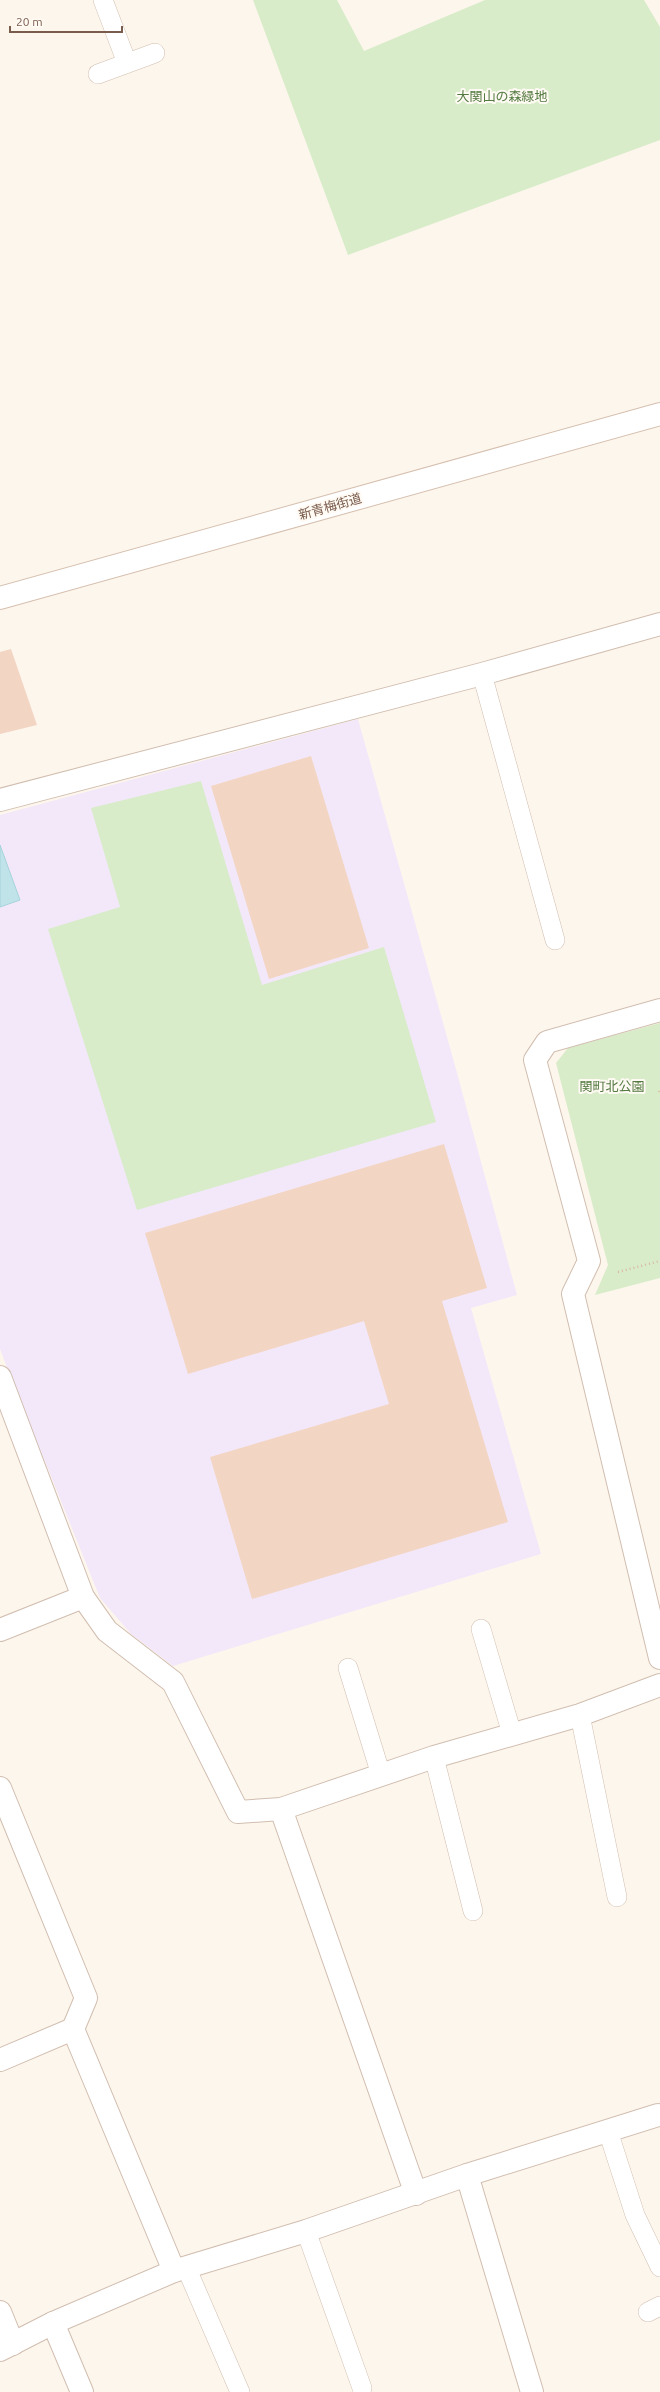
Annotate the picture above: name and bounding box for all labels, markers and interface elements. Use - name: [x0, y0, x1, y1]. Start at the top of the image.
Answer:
- scale bar: [10, 8, 122, 34]
- text: 20 m: [16, 15, 43, 28]
- park label: 大関山の森緑地: [456, 89, 548, 103]
- street label: 新青梅街道: [297, 490, 363, 522]
- park label: 関町北公園: [579, 1079, 645, 1093]

